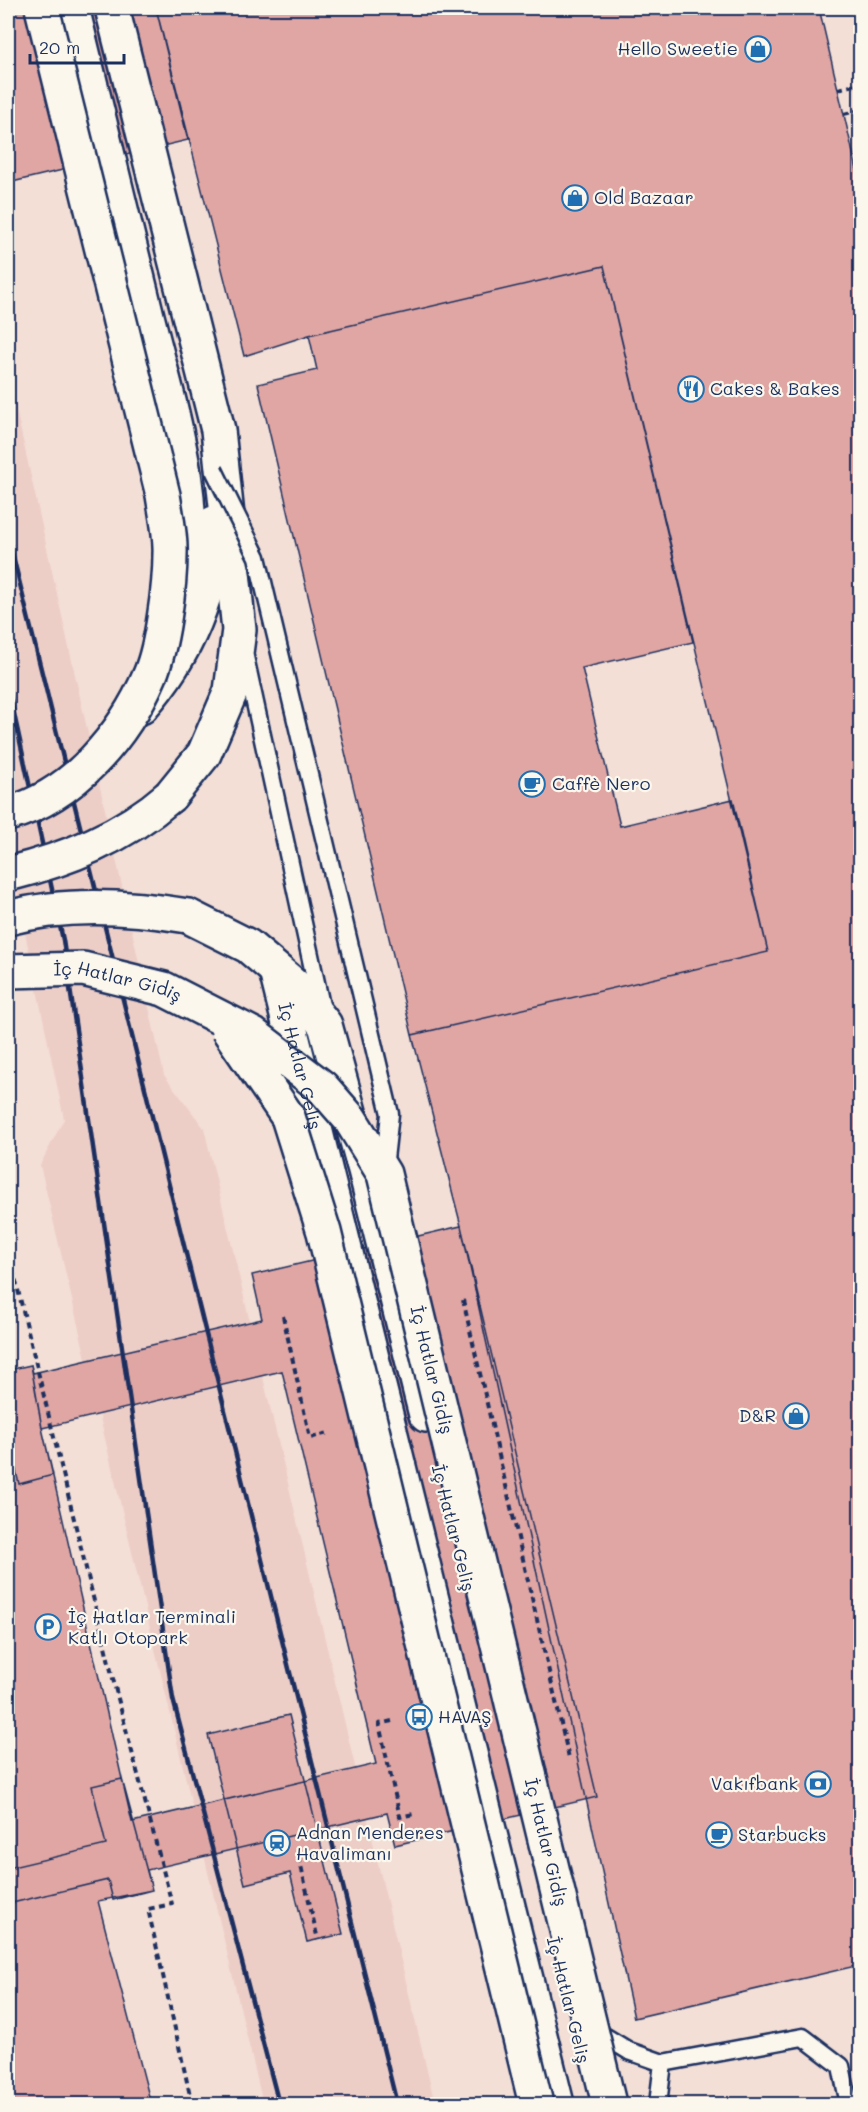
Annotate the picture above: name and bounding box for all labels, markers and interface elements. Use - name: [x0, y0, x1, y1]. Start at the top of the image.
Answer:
- scale bar: [30, 27, 124, 65]
- shop icon: Hello Sweetie: [743, 34, 773, 64]
- text: 20 m: [39, 35, 80, 59]
- place label: Hello Sweetie: [618, 36, 738, 60]
- shop icon: Old Bazaar: [560, 183, 590, 213]
- place label: Old Bazaar: [594, 185, 694, 209]
- restaurant icon: Cakes & Bakes: [676, 374, 706, 404]
- place label: Cakes & Bakes: [710, 376, 840, 400]
- cafe icon: Caffè Nero: [517, 769, 547, 799]
- place label: Caffè Nero: [552, 771, 651, 795]
- street label: İç Hatlar Gidiş: [53, 955, 186, 1007]
- street label: İç Hatlar Geliş: [273, 1000, 328, 1132]
- street label: İç Hatlar Gidiş: [405, 1303, 460, 1436]
- shop icon: D&R: [781, 1401, 811, 1431]
- place label: D&R: [739, 1403, 776, 1427]
- street label: İç Hatlar Geliş: [427, 1462, 481, 1594]
- place label: İç Hatlar Terminali Katlı Otopark: [68, 1604, 236, 1649]
- parking icon: İç Hatlar Terminali Katlı Otopark: [33, 1612, 63, 1642]
- bus stop icon: HAVAŞ: [404, 1702, 434, 1732]
- place label: HAVAŞ: [438, 1704, 491, 1728]
- bank icon: Vakıfbank: [803, 1769, 833, 1799]
- place label: Vakıfbank: [711, 1771, 798, 1795]
- street label: İç Hatlar Gidiş: [520, 1776, 574, 1909]
- place label: Adnan Menderes Havalimanı: [296, 1820, 444, 1865]
- cafe icon: Starbucks: [704, 1820, 734, 1850]
- place label: Starbucks: [738, 1822, 827, 1846]
- station icon: Adnan Menderes Havalimanı: [262, 1828, 292, 1858]
- street label: İç Hatlar Geliş: [542, 1934, 596, 2066]

